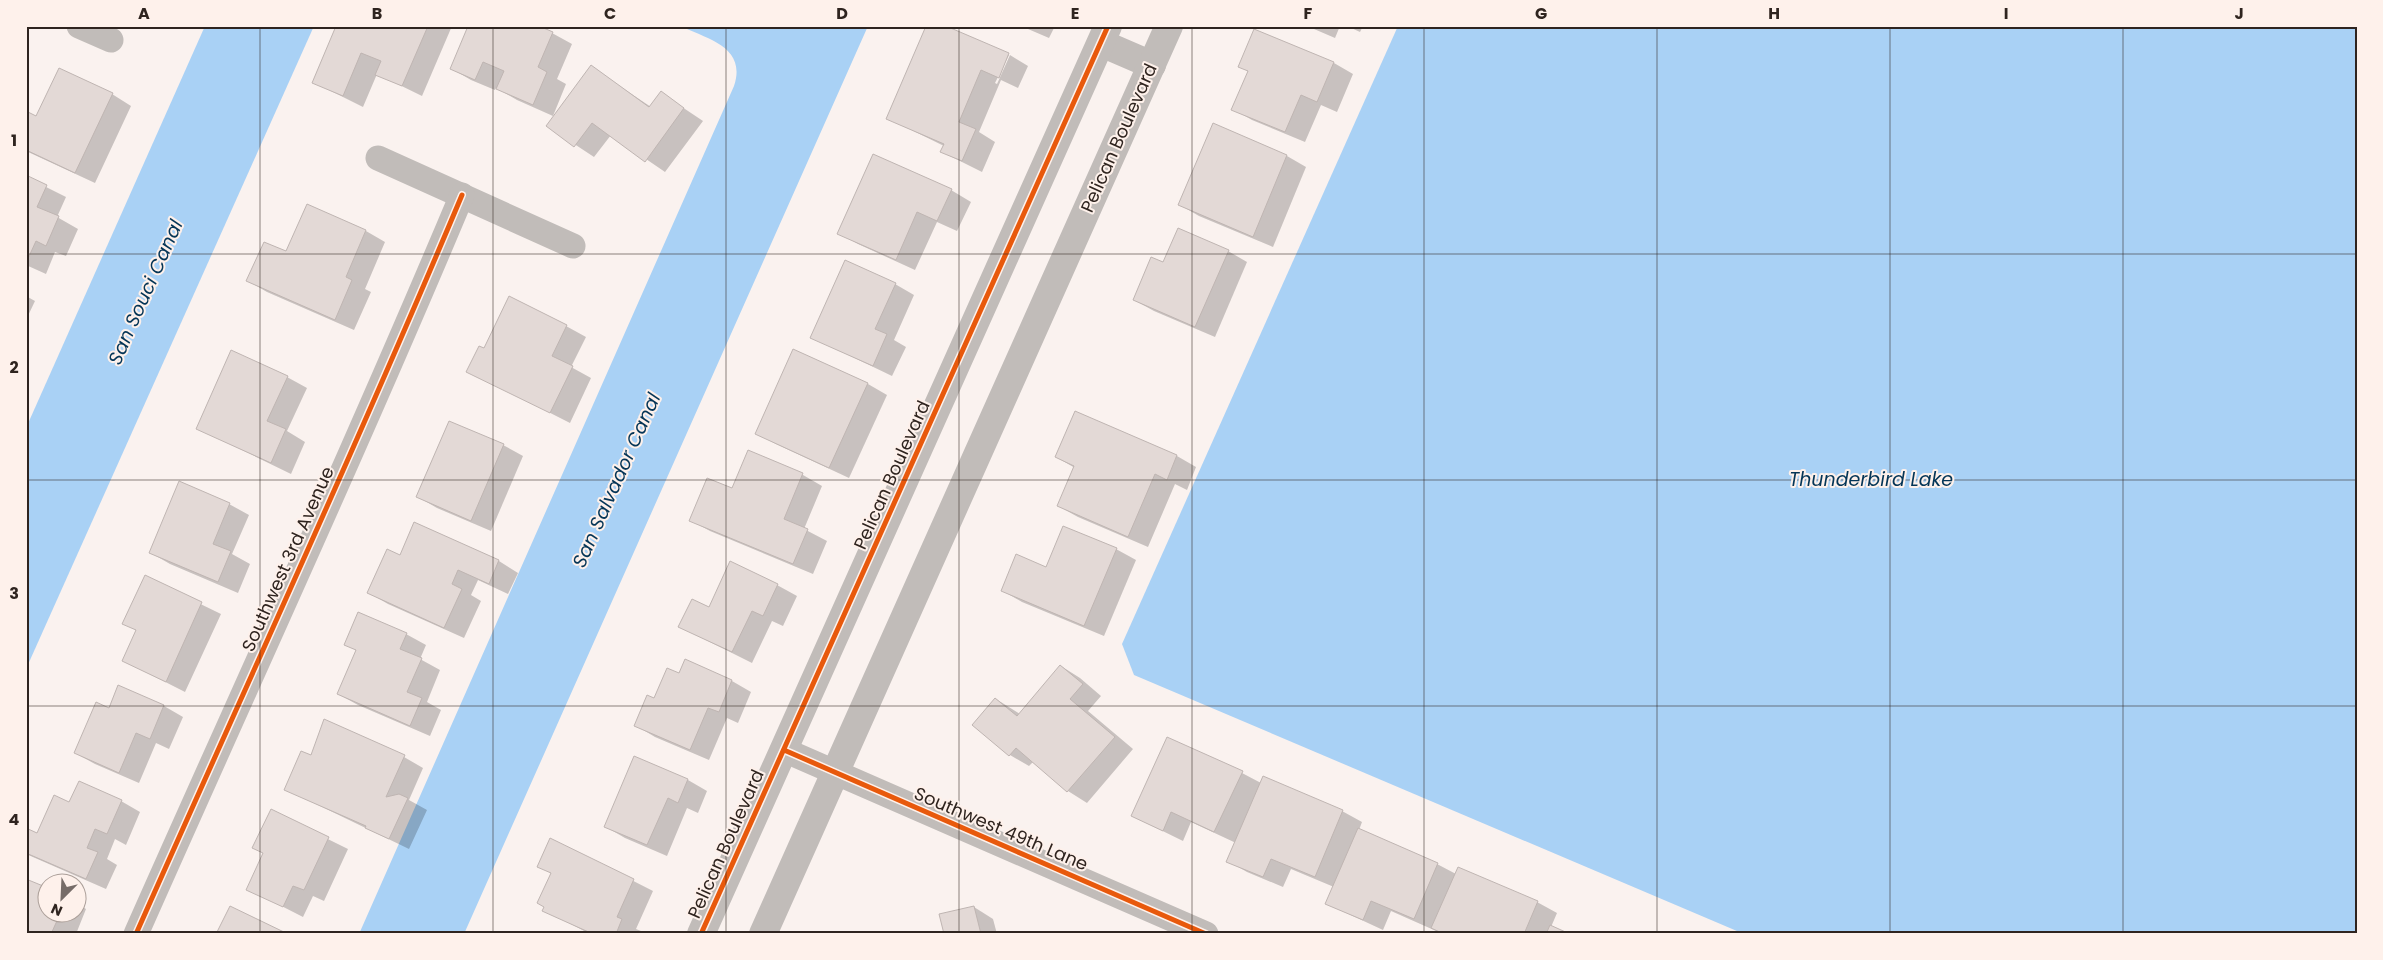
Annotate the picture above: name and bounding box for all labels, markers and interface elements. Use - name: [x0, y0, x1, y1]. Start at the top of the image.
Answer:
- text: A: [138, 2, 150, 25]
- text: B: [372, 2, 382, 25]
- text: C: [604, 2, 616, 25]
- text: D: [836, 2, 848, 25]
- text: E: [1071, 2, 1079, 25]
- text: F: [1304, 2, 1313, 25]
- text: G: [1535, 2, 1547, 25]
- text: H: [1768, 2, 1780, 25]
- text: I: [2004, 2, 2008, 25]
- text: J: [2234, 2, 2244, 25]
- street label: Pelican Boulevard: [1074, 59, 1163, 216]
- text: 1: [11, 129, 17, 152]
- water label: San Souci Canal: [101, 215, 190, 369]
- text: 2: [9, 356, 19, 379]
- water label: San Salvador Canal: [566, 388, 667, 572]
- street label: Pelican Boulevard: [847, 396, 936, 553]
- street label: Southwest 3rd Avenue: [235, 462, 340, 655]
- water label: Thunderbird Lake: [1789, 466, 1953, 493]
- text: 3: [9, 582, 19, 605]
- street label: Pelican Boulevard: [681, 765, 770, 922]
- street label: Southwest 49th Lane: [910, 781, 1092, 876]
- text: 4: [9, 808, 20, 831]
- north arrow: [38, 872, 88, 922]
- text: N: [48, 899, 66, 921]

